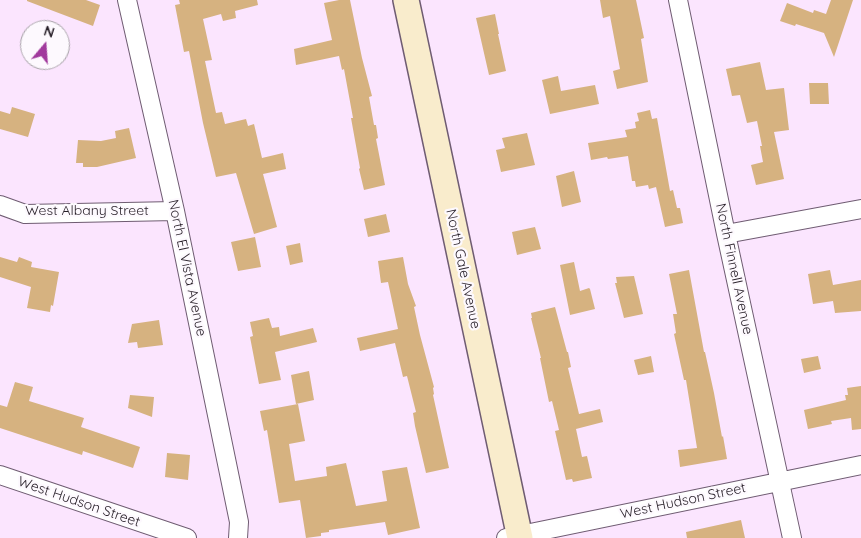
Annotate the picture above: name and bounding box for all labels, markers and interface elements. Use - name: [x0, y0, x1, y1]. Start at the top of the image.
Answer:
- north arrow: [20, 20, 70, 70]
- text: N: [42, 22, 57, 42]
- street label: North El Vista Avenue: [164, 198, 210, 338]
- street label: North Finnell Avenue: [712, 202, 756, 336]
- street label: West Albany Street: [25, 203, 149, 219]
- street label: North Gale Avenue: [442, 208, 484, 330]
- street label: West Hudson Street: [16, 473, 142, 531]
- street label: West Hudson Street: [619, 479, 747, 523]

